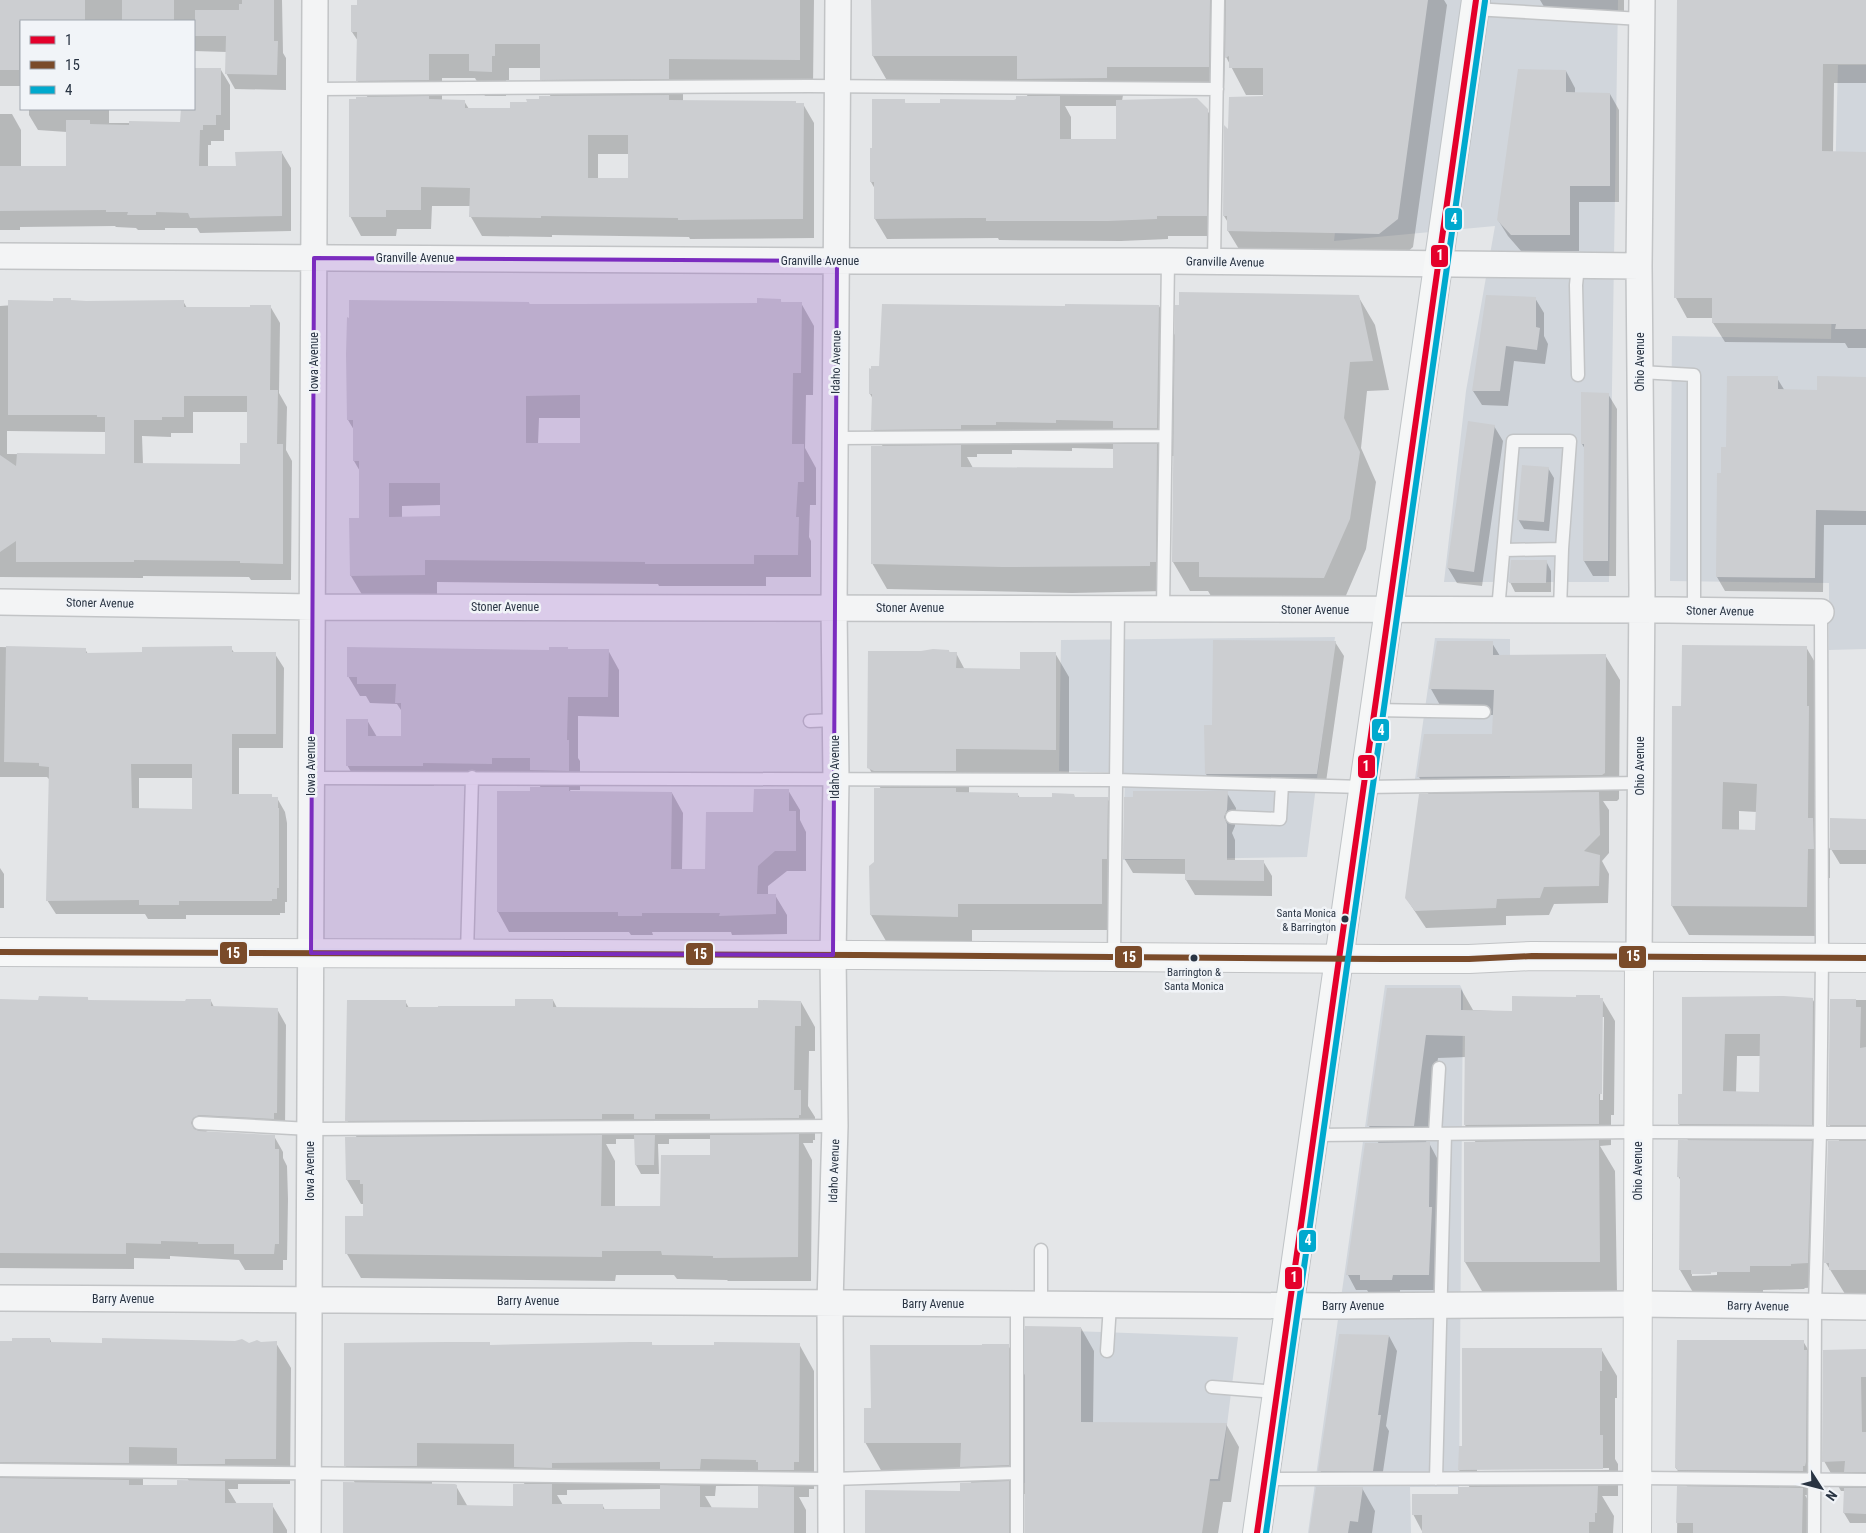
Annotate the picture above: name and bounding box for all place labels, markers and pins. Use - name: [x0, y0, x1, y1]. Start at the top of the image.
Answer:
- place label: Santa Monica & Barrington: [1277, 907, 1336, 934]
- marker: Santa Monica & Barrington: [1340, 914, 1350, 924]
- marker: Barrington & Santa Monica: [1189, 953, 1199, 963]
- place label: Barrington & Santa Monica: [1164, 966, 1224, 993]

